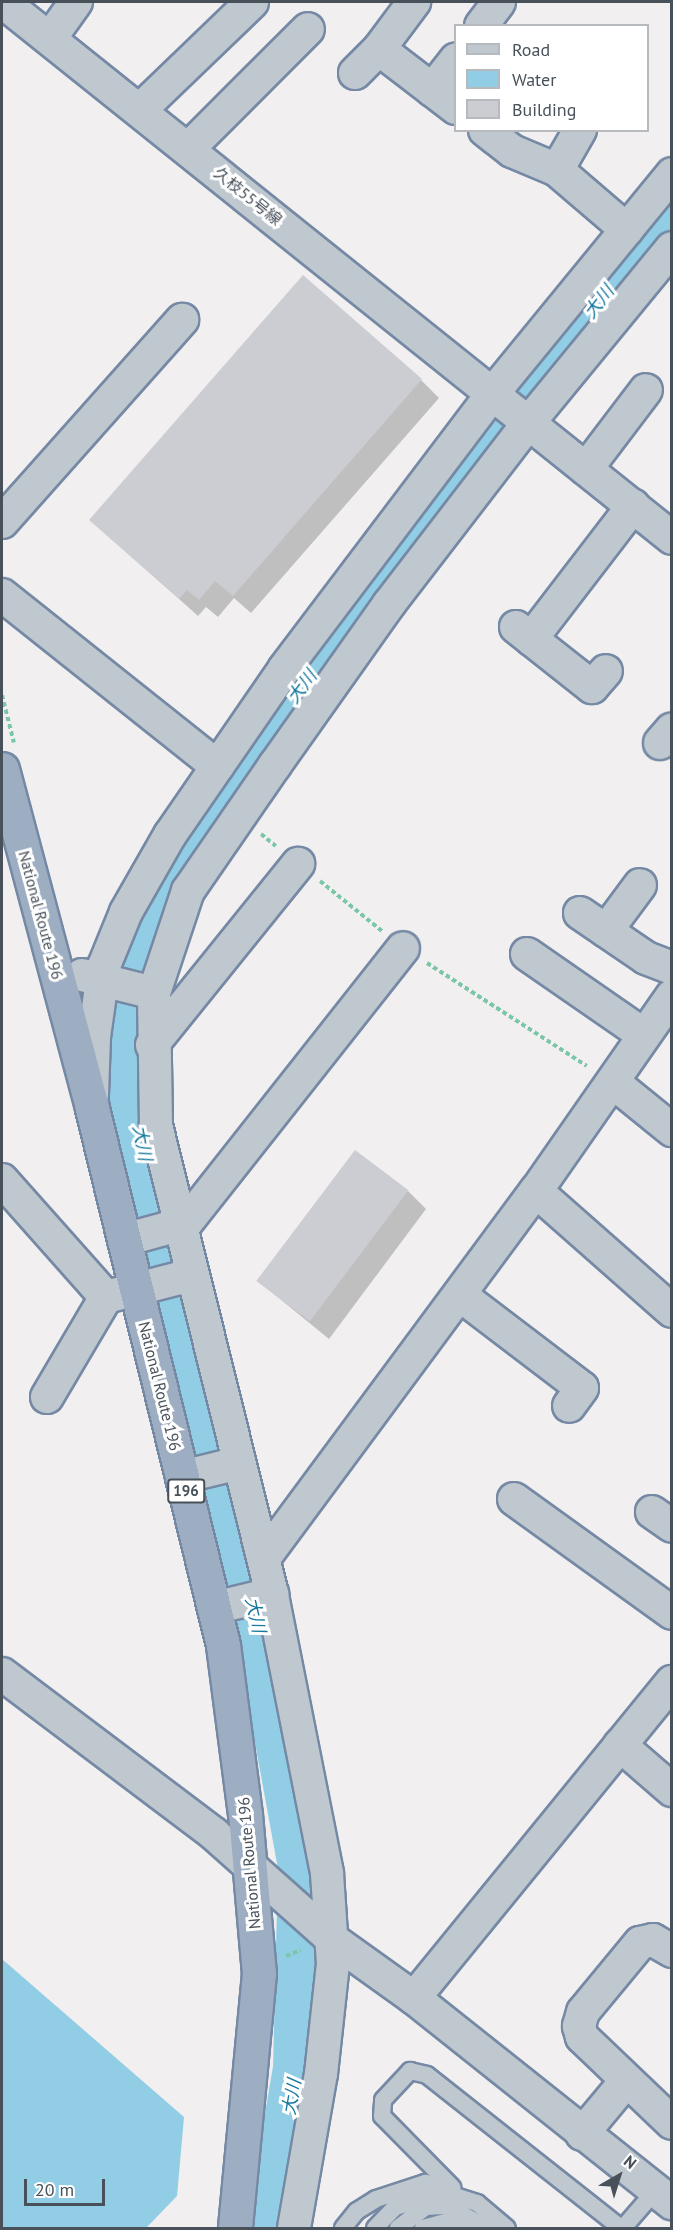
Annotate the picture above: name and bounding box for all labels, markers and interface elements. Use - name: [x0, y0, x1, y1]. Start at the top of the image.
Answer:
- legend: [454, 24, 649, 132]
- text: Road: [512, 38, 550, 61]
- text: Water: [512, 68, 556, 91]
- text: Building: [512, 98, 576, 121]
- street label: 久枝55号線: [210, 163, 286, 229]
- water label: 大川: [579, 281, 619, 323]
- water label: 大川: [283, 666, 321, 708]
- street label: National Route 196: [15, 849, 67, 981]
- water label: 大川: [128, 1123, 156, 1163]
- street label: National Route 196: [135, 1319, 185, 1453]
- road number: 196: [166, 1479, 206, 1503]
- water label: 大川: [240, 1595, 270, 1635]
- street label: National Route 196: [234, 1796, 264, 1930]
- water label: 大川: [278, 2077, 306, 2117]
- north arrow: [589, 2146, 649, 2206]
- text: N: [620, 2151, 641, 2173]
- scale bar: [27, 2167, 108, 2205]
- text: 20 m: [35, 2178, 74, 2201]

